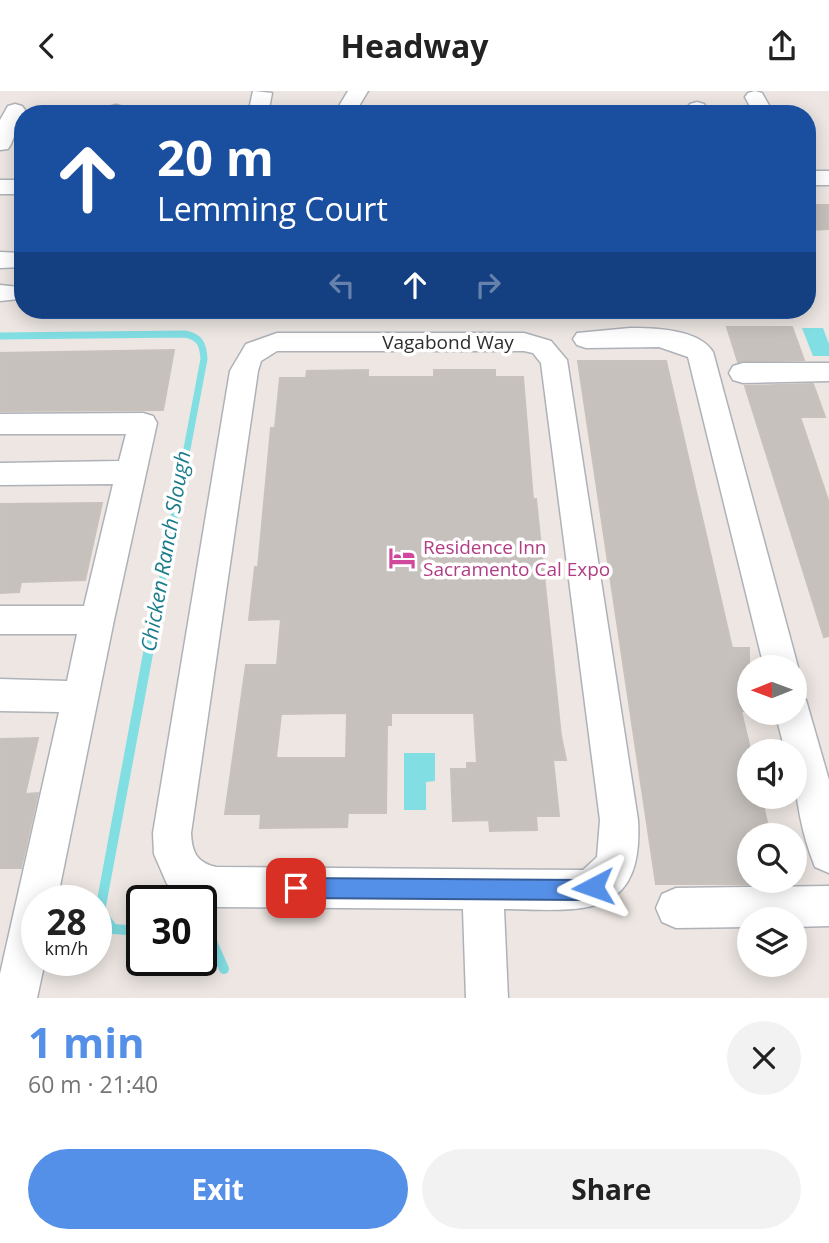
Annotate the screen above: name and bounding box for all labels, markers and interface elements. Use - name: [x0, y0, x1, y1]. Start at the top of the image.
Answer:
- text: Headway: [341, 24, 488, 67]
- icon: back: [28, 27, 66, 65]
- icon: share: [763, 27, 801, 65]
- text: 20 m: [157, 124, 274, 190]
- icon: ahead: [42, 133, 133, 224]
- text: Lemming Court: [157, 187, 388, 230]
- icon: left: [323, 266, 361, 304]
- icon: ahead: [396, 266, 434, 304]
- icon: right: [469, 266, 507, 304]
- street label: Vagabond Way: [382, 329, 514, 355]
- water label: Chicken Ranch Slough: [134, 448, 196, 654]
- place label: Residence Inn Sacramento Cal Expo: [423, 534, 610, 582]
- hotel icon: Residence Inn Sacramento Cal Expo: [387, 543, 417, 573]
- north arrow: [737, 655, 807, 725]
- map controls: [737, 655, 807, 977]
- button: sound: [737, 739, 807, 809]
- button: search: [737, 823, 807, 893]
- position arrow: [556, 850, 630, 924]
- pin: [266, 858, 326, 918]
- icon: arrive: [277, 869, 315, 907]
- speed limit sign: 30: [126, 885, 217, 976]
- text: 28: [46, 898, 87, 945]
- button: layers: [737, 907, 807, 977]
- text: km/h: [45, 936, 88, 960]
- text: 1 min: [28, 1013, 145, 1070]
- button: close: [727, 1021, 801, 1095]
- text: 60 m · 21:40: [28, 1068, 158, 1100]
- button: Exit: [28, 1149, 408, 1229]
- button: Share: [422, 1149, 801, 1229]

